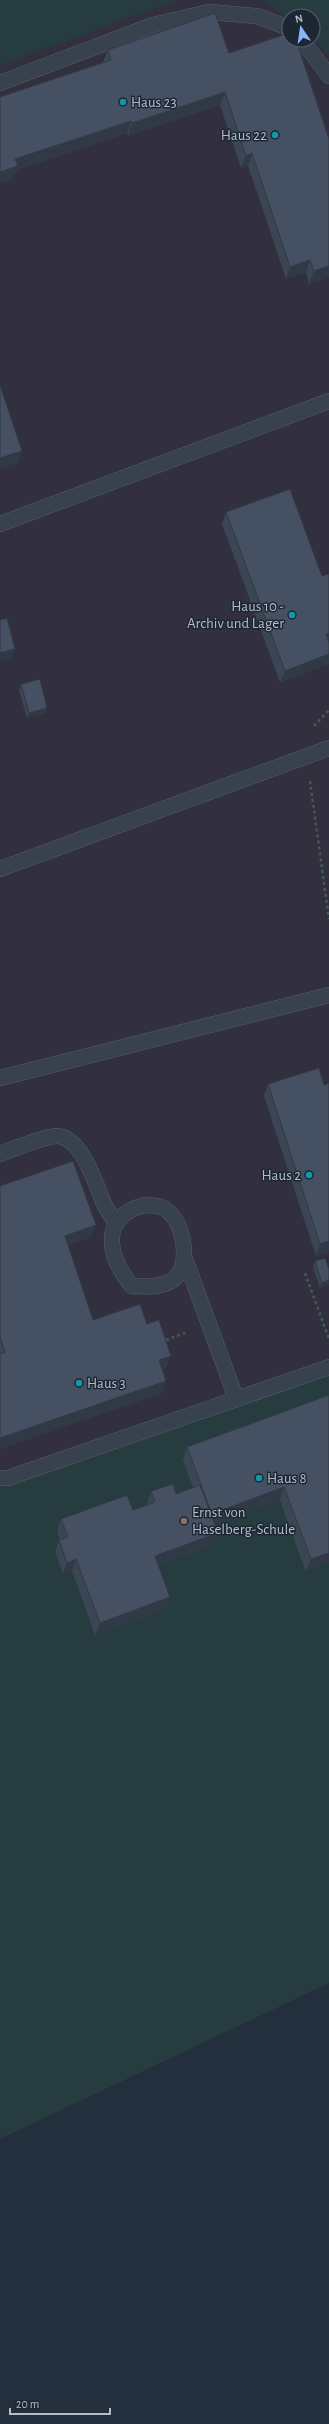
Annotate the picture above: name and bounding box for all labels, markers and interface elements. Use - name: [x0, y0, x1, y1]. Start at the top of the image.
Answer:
- north arrow: [281, 8, 321, 48]
- text: N: [294, 13, 304, 25]
- place label: Haus 23: [131, 95, 177, 110]
- marker: Haus 23: [118, 97, 128, 107]
- place label: Haus 22: [221, 128, 267, 143]
- marker: Haus 22: [270, 130, 280, 140]
- place label: Haus 10 - Archiv und Lager: [187, 599, 284, 631]
- marker: Haus 10 - Archiv und Lager: [287, 610, 297, 620]
- place label: Haus 2: [262, 1168, 301, 1183]
- marker: Haus 2: [304, 1170, 314, 1180]
- place label: Haus 3: [87, 1376, 126, 1391]
- marker: Haus 3: [74, 1378, 84, 1388]
- place label: Haus 8: [267, 1471, 307, 1486]
- marker: Haus 8: [254, 1473, 264, 1483]
- place label: Ernst von Haselberg-Schule: [192, 1505, 295, 1537]
- marker: Ernst von Haselberg-Schule: [179, 1516, 189, 1526]
- scale bar: [10, 2390, 110, 2416]
- text: 20 m: [16, 2398, 39, 2410]

